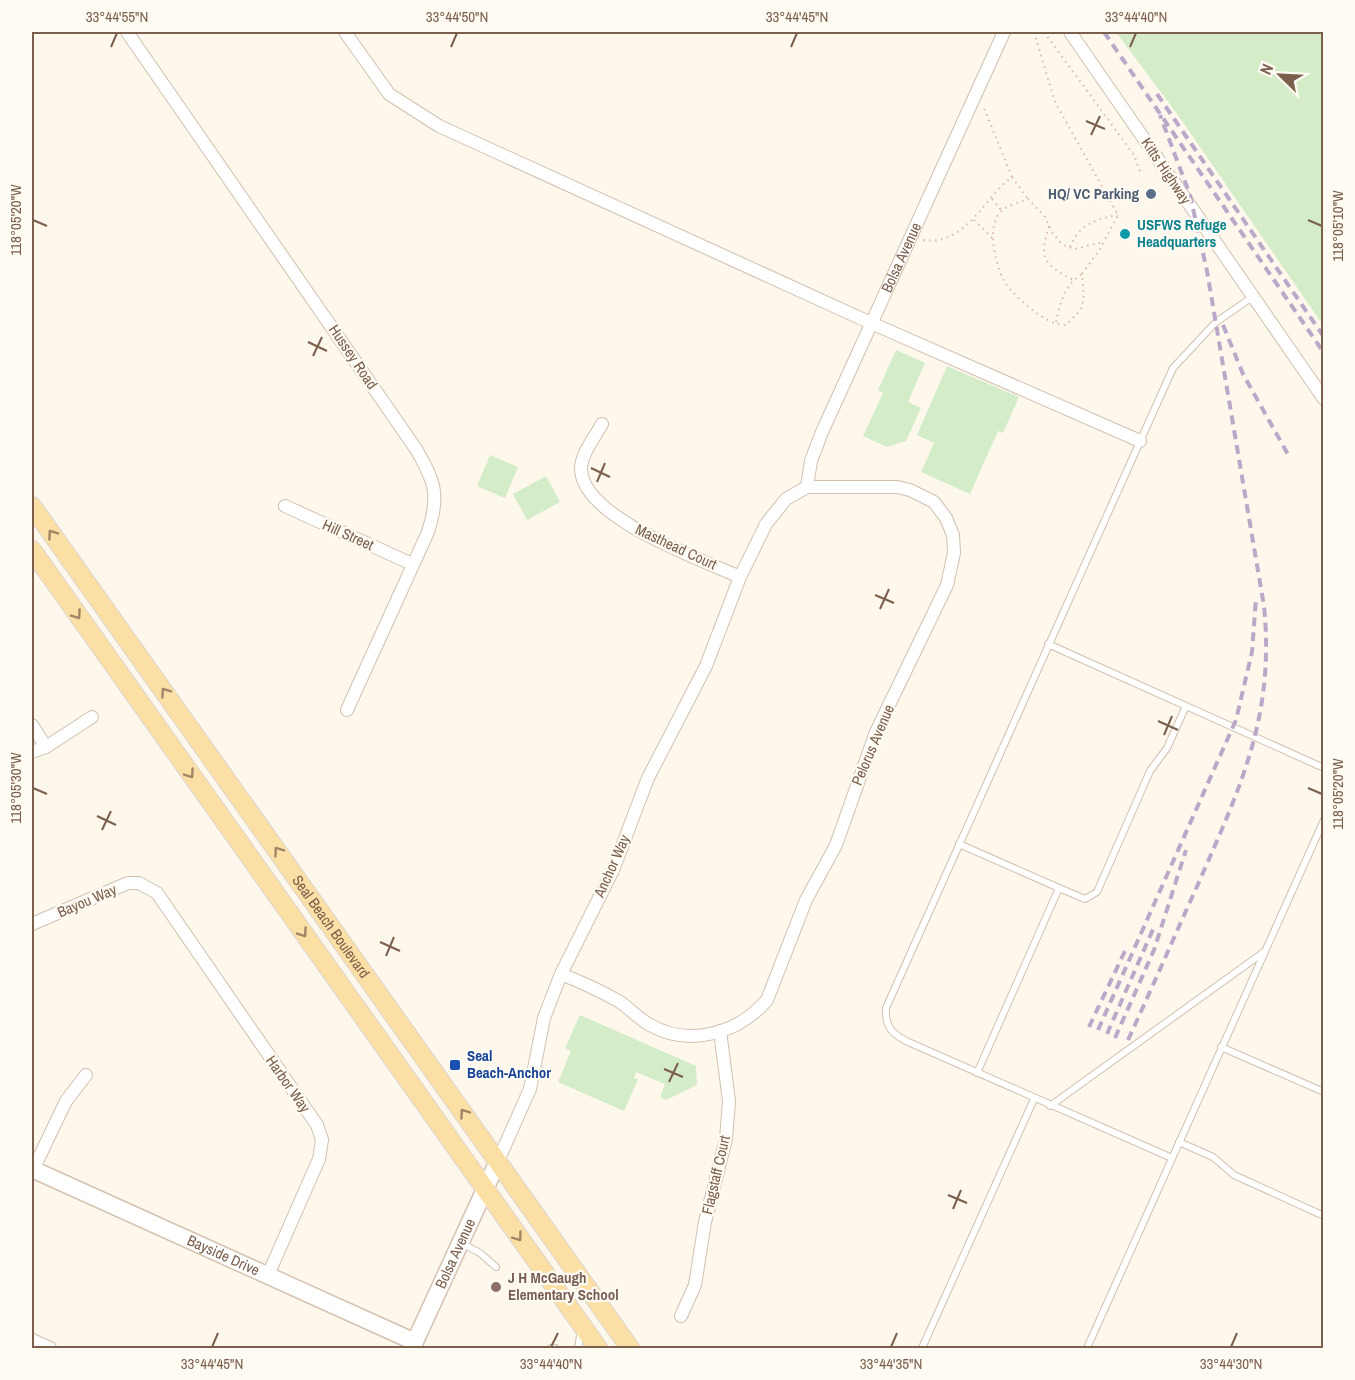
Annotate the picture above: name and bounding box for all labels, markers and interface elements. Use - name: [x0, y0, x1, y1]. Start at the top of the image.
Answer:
- text: 33°44'55"N: [86, 6, 148, 27]
- text: 33°44'50"N: [426, 6, 488, 27]
- text: 33°44'45"N: [766, 6, 828, 27]
- text: 33°44'40"N: [1105, 6, 1167, 27]
- north arrow: [1250, 45, 1310, 105]
- text: N: [1254, 60, 1278, 78]
- street label: Kitts Highway: [1136, 133, 1197, 209]
- place label: HQ/ VC Parking: [1048, 183, 1139, 204]
- text: 118°05'20"W: [5, 184, 26, 256]
- marker: HQ/ VC Parking: [1144, 187, 1158, 201]
- text: 118°05'10"W: [1327, 190, 1348, 262]
- place label: USFWS Refuge Headquarters: [1137, 214, 1227, 252]
- street label: Bolsa Avenue: [876, 219, 926, 296]
- marker: USFWS Refuge Headquarters: [1118, 227, 1132, 241]
- street label: Hussey Road: [324, 320, 383, 393]
- street label: Hill Street: [319, 514, 378, 555]
- street label: Masthead Court: [632, 519, 721, 575]
- one-way arrow: [48, 529, 59, 540]
- one-way arrow: [70, 608, 81, 619]
- one-way arrow: [161, 688, 172, 699]
- street label: Pelorus Avenue: [846, 701, 899, 788]
- text: 118°05'30"W: [5, 752, 26, 824]
- text: 118°05'20"W: [1327, 758, 1348, 830]
- one-way arrow: [183, 768, 194, 779]
- street label: Anchor Way: [588, 830, 635, 901]
- one-way arrow: [274, 847, 285, 858]
- street label: Seal Beach Boulevard: [287, 871, 375, 982]
- street label: Bayou Way: [54, 878, 120, 922]
- one-way arrow: [296, 927, 307, 938]
- place label: Seal Beach-Anchor: [467, 1045, 551, 1083]
- street label: Harbor Way: [261, 1051, 316, 1117]
- marker: Seal Beach-Anchor: [448, 1058, 462, 1072]
- one-way arrow: [460, 1108, 471, 1119]
- street label: Flagstaff Court: [696, 1133, 735, 1216]
- street label: Bolsa Avenue: [430, 1215, 480, 1292]
- street label: Bayside Drive: [184, 1230, 263, 1281]
- one-way arrow: [511, 1230, 522, 1241]
- place label: J H McGaugh Elementary School: [508, 1267, 619, 1305]
- marker: J H McGaugh Elementary School: [489, 1280, 503, 1294]
- text: 33°44'45"N: [181, 1353, 243, 1374]
- text: 33°44'40"N: [520, 1353, 582, 1374]
- text: 33°44'35"N: [860, 1353, 922, 1374]
- text: 33°44'30"N: [1200, 1353, 1262, 1374]

